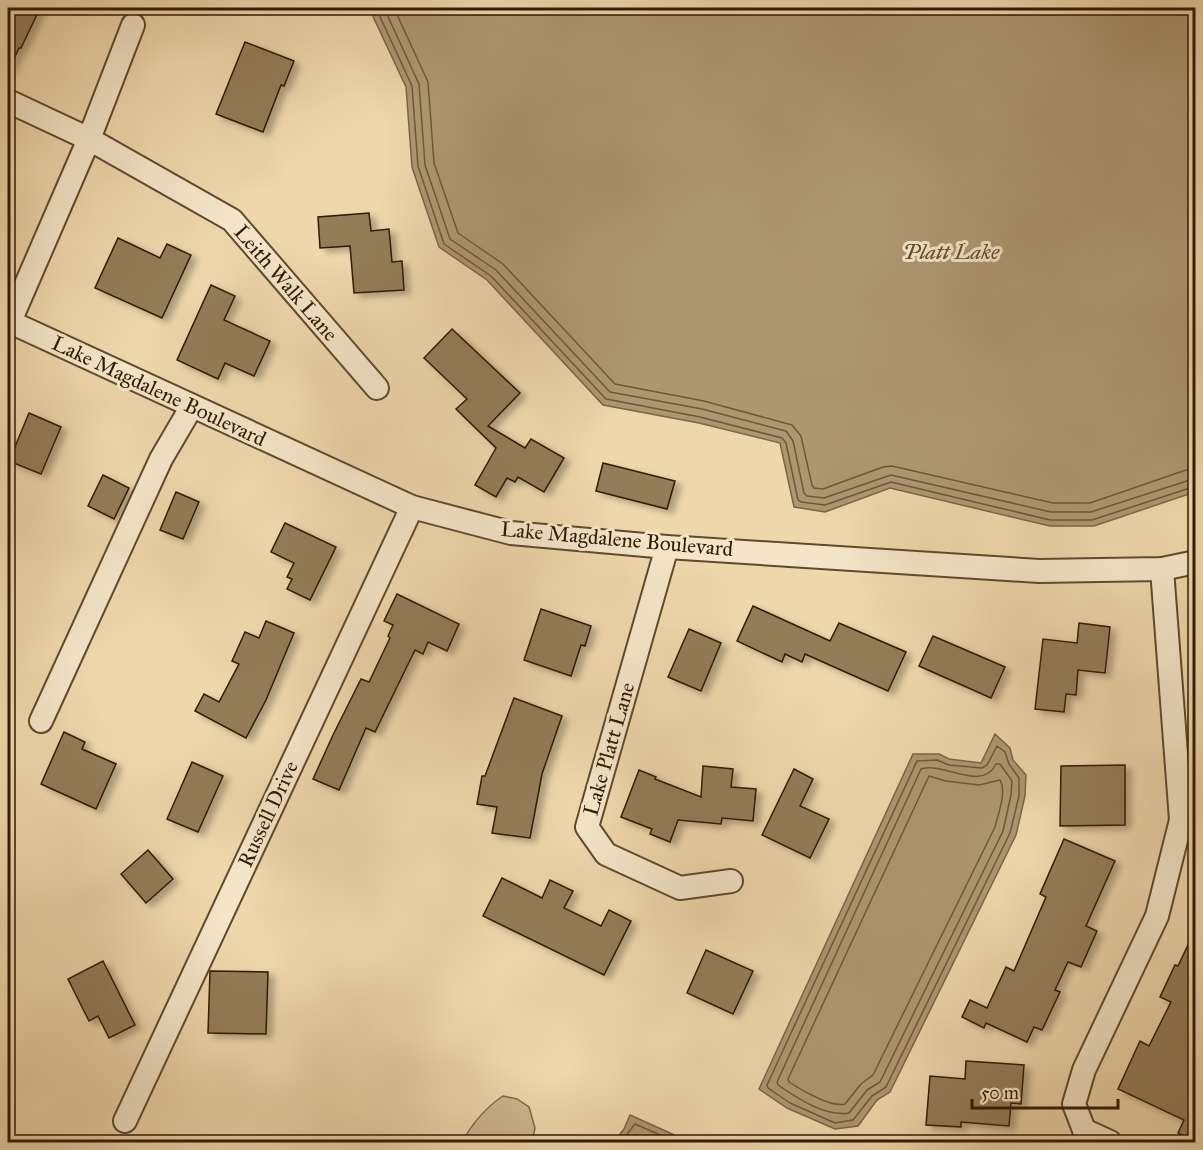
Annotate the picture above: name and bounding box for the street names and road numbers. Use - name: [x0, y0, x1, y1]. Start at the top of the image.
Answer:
- street label: Leith Walk Lane: [228, 219, 344, 347]
- street label: Lake Magdalene Boulevard: [48, 330, 271, 452]
- street label: Lake Magdalene Boulevard: [500, 516, 735, 562]
- street label: Lake Platt Lane: [578, 679, 641, 819]
- street label: Russell Drive: [232, 756, 304, 871]

